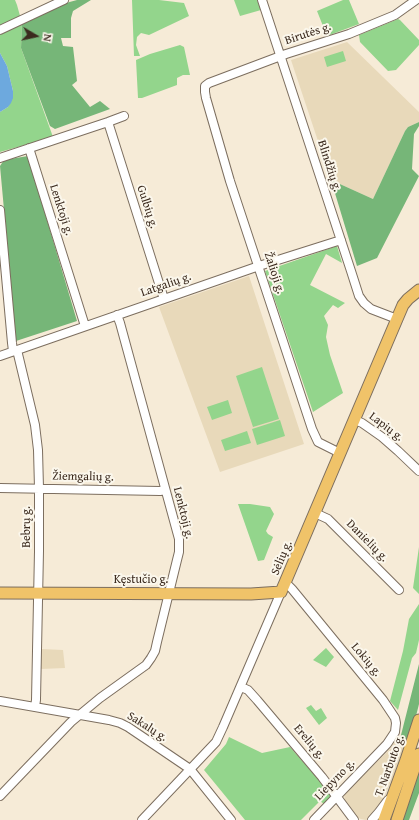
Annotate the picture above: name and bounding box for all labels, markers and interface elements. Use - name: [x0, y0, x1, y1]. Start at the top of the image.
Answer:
- north arrow: [16, 16, 56, 56]
- street label: Birutės g.: [283, 20, 333, 48]
- text: N: [39, 33, 56, 43]
- street label: Blindžių g.: [314, 138, 344, 194]
- street label: Lenktoji g.: [46, 183, 76, 237]
- street label: Gulbių g.: [133, 184, 161, 230]
- street label: Žalioji g.: [261, 250, 287, 296]
- street label: Latgalių g.: [139, 270, 193, 300]
- street label: Lapių g.: [366, 409, 406, 445]
- street label: Žiemgalių g.: [52, 469, 114, 485]
- street label: Lenktoji g.: [170, 486, 196, 540]
- street label: Bebrų g.: [20, 506, 34, 548]
- street label: Danielių g.: [343, 517, 391, 565]
- street label: Sėlių g.: [268, 539, 296, 577]
- street label: Kęstučio g.: [114, 573, 168, 587]
- street label: Lokių g.: [348, 640, 384, 680]
- street label: Sakalų g.: [124, 709, 170, 745]
- street label: Erelių g.: [290, 722, 328, 762]
- street label: T. Narbuto g.: [372, 733, 408, 799]
- street label: Liepyno g.: [312, 756, 358, 804]

